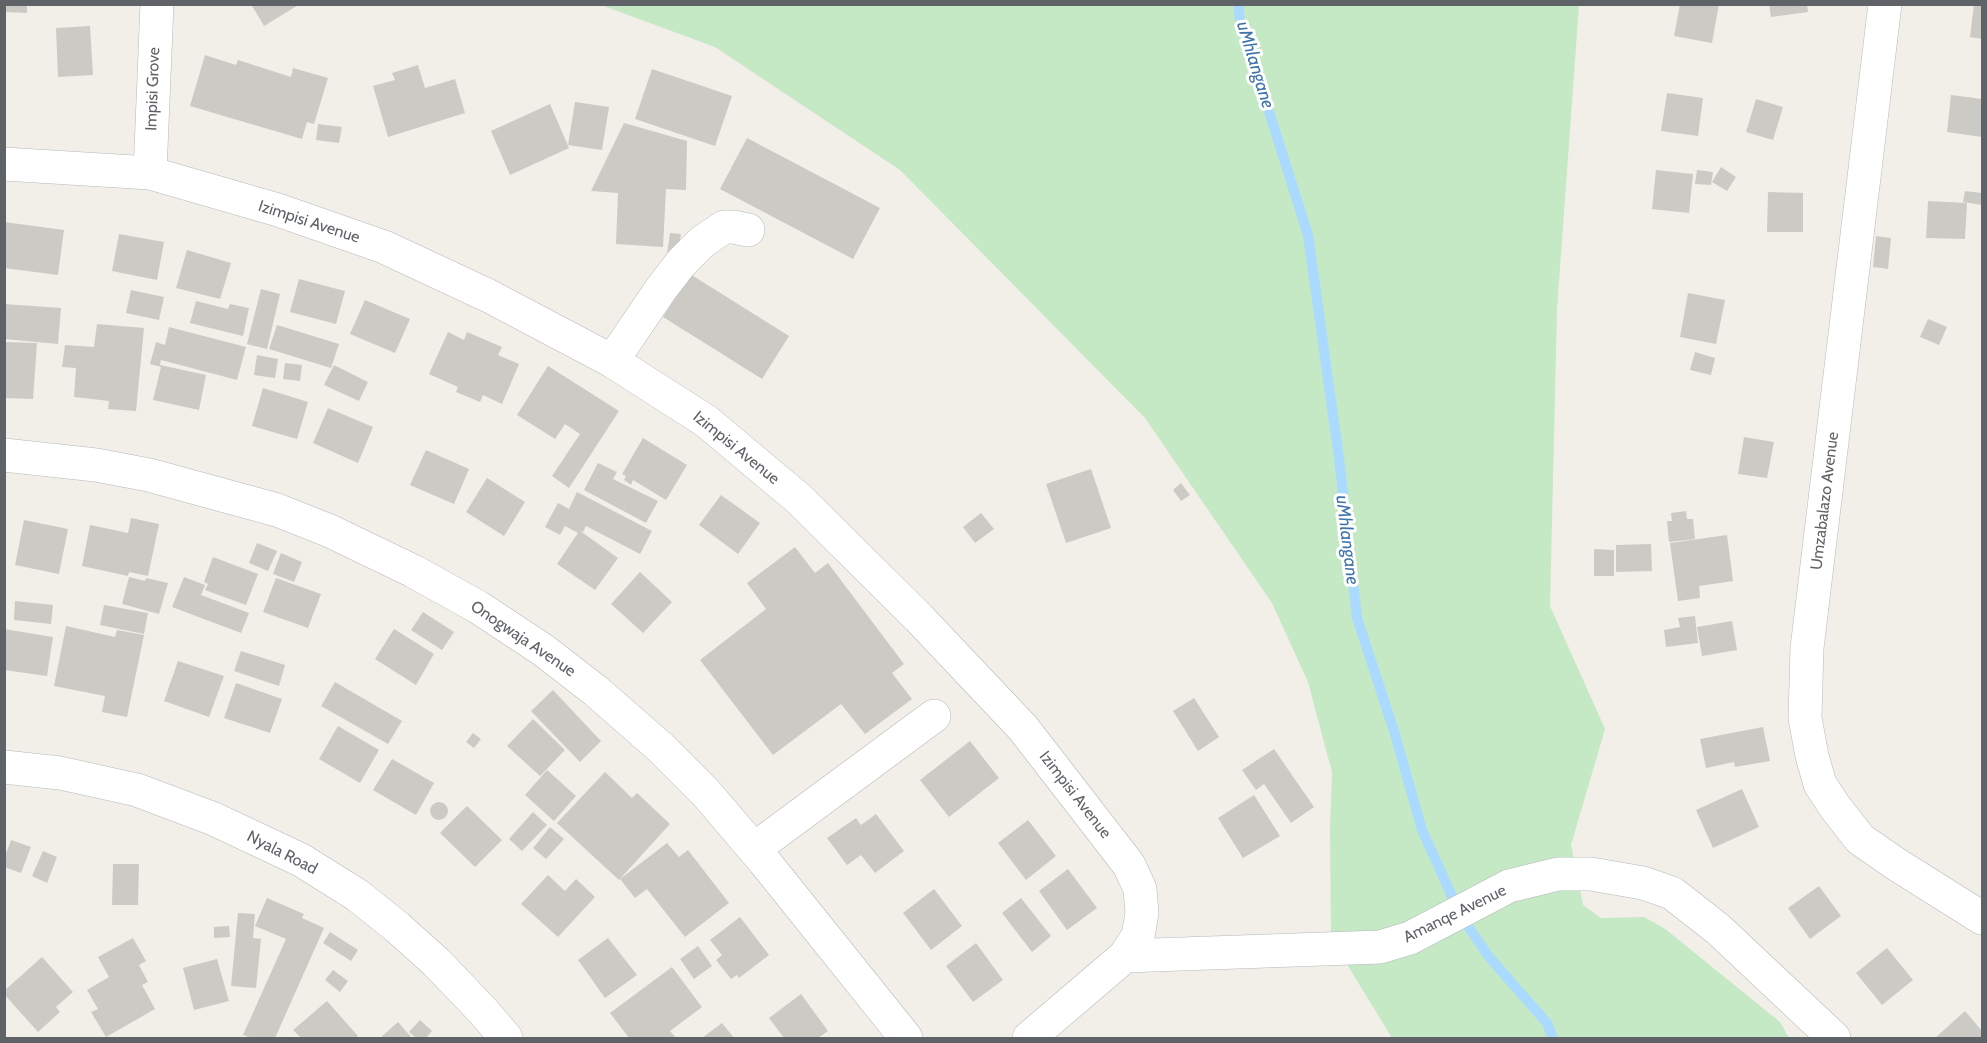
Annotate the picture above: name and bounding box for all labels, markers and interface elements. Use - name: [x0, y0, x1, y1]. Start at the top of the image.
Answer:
- water label: uMhlangane: [1232, 19, 1278, 111]
- street label: Impisi Grove: [142, 47, 164, 131]
- street label: Izimpisi Avenue: [256, 197, 362, 247]
- street label: Izimpisi Avenue: [689, 407, 783, 489]
- street label: Umzabalazo Avenue: [1807, 431, 1843, 571]
- water label: uMhlangane: [1331, 494, 1363, 586]
- street label: Onogwaja Avenue: [467, 597, 579, 681]
- street label: Izimpisi Avenue: [1035, 748, 1115, 842]
- street label: Nyala Road: [244, 827, 320, 879]
- street label: Amanqe Avenue: [1400, 881, 1510, 947]

